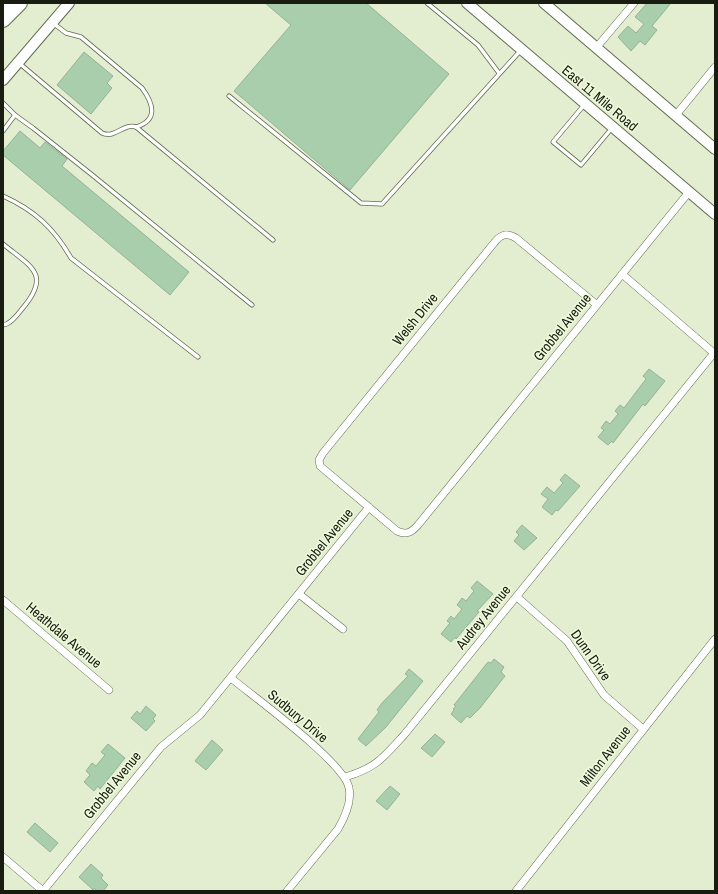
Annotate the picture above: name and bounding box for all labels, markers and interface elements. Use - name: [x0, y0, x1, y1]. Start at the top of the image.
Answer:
- street label: East 11 Mile Road: [558, 61, 642, 135]
- street label: Welsh Drive: [388, 289, 442, 349]
- street label: Grobbel Avenue: [529, 289, 595, 365]
- street label: Grobbel Avenue: [291, 504, 357, 580]
- street label: Audrey Avenue: [451, 581, 514, 654]
- street label: Heathdale Avenue: [22, 598, 106, 672]
- street label: Dunn Drive: [567, 626, 615, 684]
- street label: Sudbury Drive: [264, 686, 332, 746]
- street label: Milton Avenue: [576, 722, 634, 790]
- street label: Grobbel Avenue: [79, 747, 145, 823]

